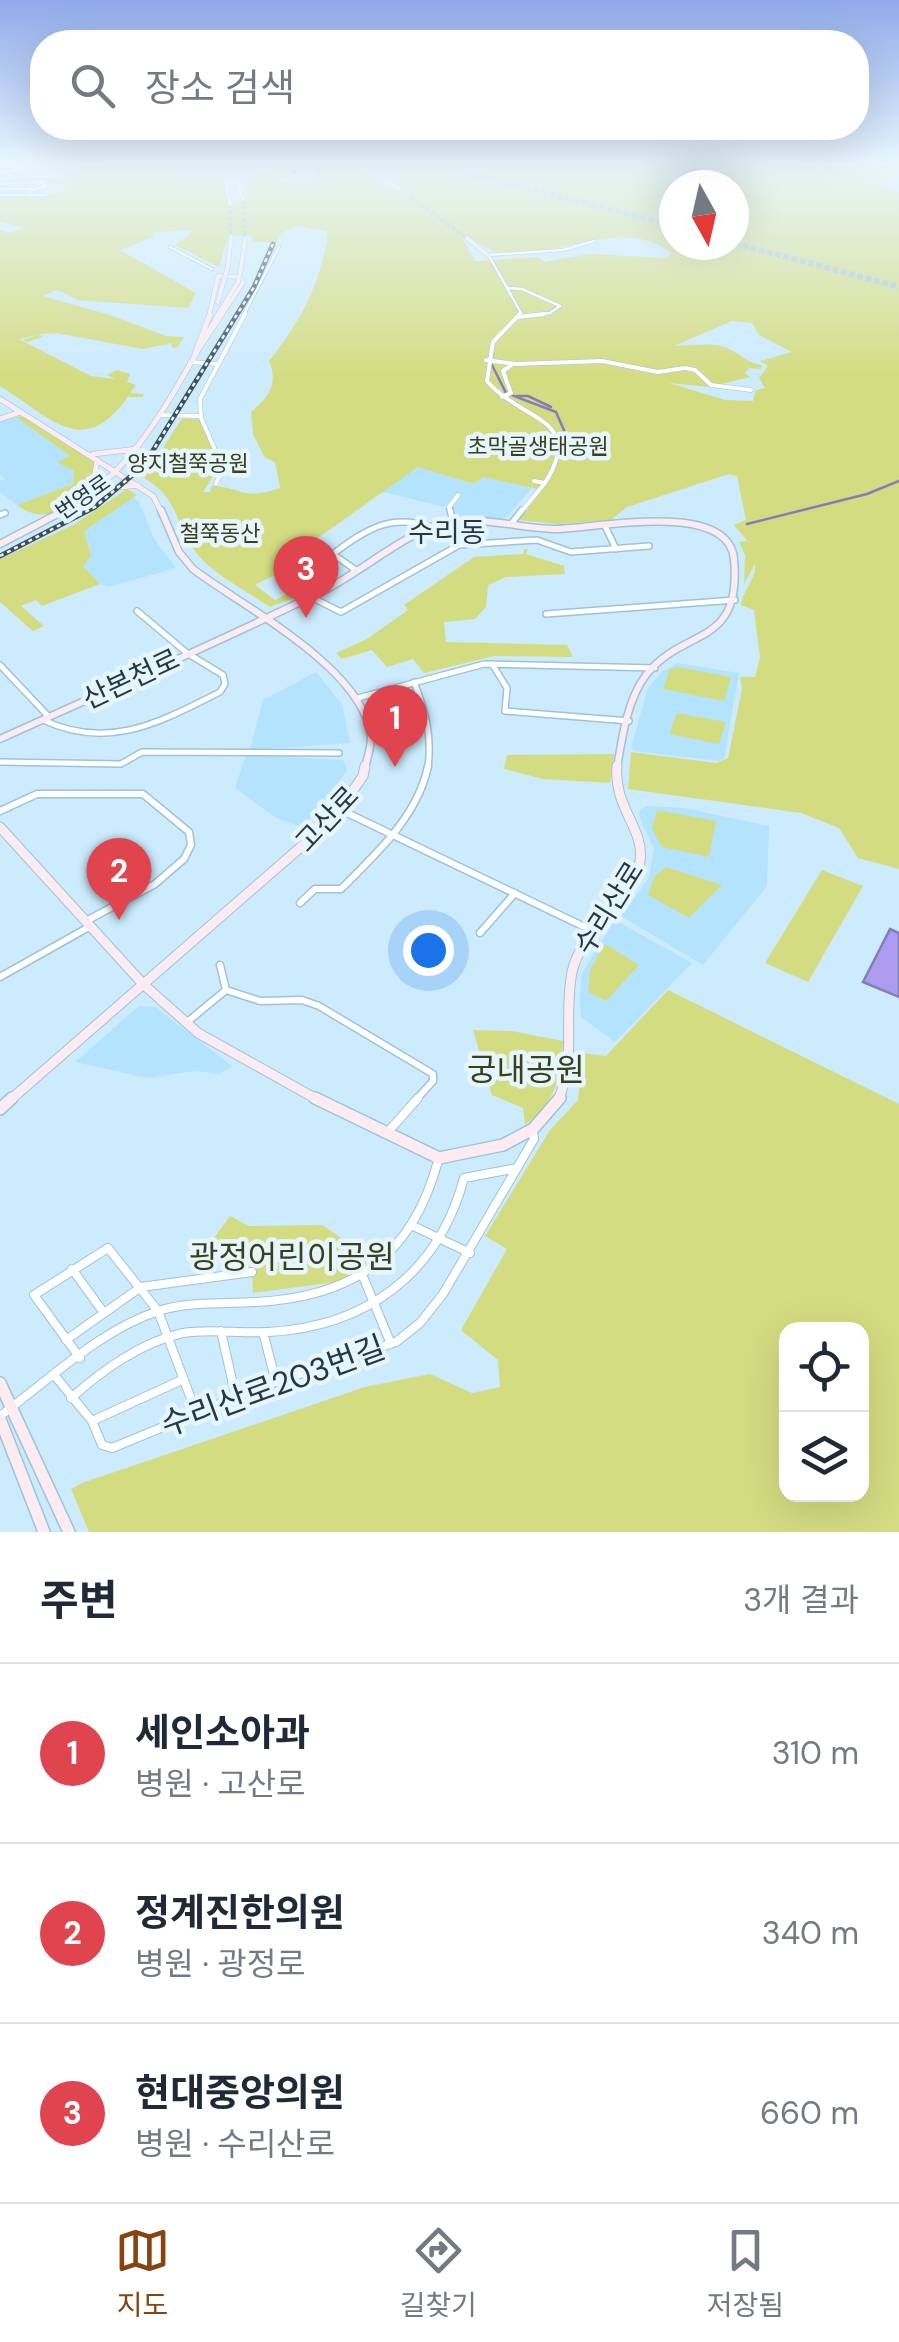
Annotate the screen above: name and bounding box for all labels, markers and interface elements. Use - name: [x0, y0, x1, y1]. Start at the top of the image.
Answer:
- search box: [30, 30, 869, 140]
- icon: search: [65, 58, 120, 113]
- text: 장소 검색: [145, 63, 295, 113]
- north arrow: [659, 170, 749, 260]
- park label: 초막골생태공원: [467, 432, 609, 461]
- park label: 양지철쭉공원: [127, 449, 249, 478]
- street label: 번영로: [50, 468, 116, 526]
- district label: 수리동: [408, 514, 486, 551]
- park label: 철쭉동산: [180, 519, 260, 548]
- pin: 3: [274, 536, 338, 618]
- street label: 산본천로: [76, 640, 186, 718]
- pin: 1: [362, 684, 428, 767]
- street label: 고산로: [287, 778, 367, 860]
- pin: 2: [86, 838, 152, 920]
- street label: 수리산로: [566, 855, 652, 961]
- your location: [403, 925, 454, 976]
- park label: 궁내공원: [467, 1049, 585, 1091]
- park label: 광정어린이공원: [189, 1236, 395, 1278]
- map controls: [779, 1322, 869, 1502]
- button: locate: [779, 1322, 869, 1412]
- street label: 수리산로203번길: [155, 1326, 391, 1446]
- button: layers: [779, 1412, 869, 1502]
- text: 주변: [40, 1573, 117, 1628]
- text: 3개 결과: [743, 1579, 859, 1621]
- text: 세인소아과: [135, 1708, 310, 1758]
- text: 1: [67, 1732, 78, 1774]
- text: 310 m: [772, 1732, 859, 1774]
- text: 병원 · 고산로: [135, 1763, 306, 1805]
- text: 정계진한의원: [135, 1888, 345, 1938]
- text: 2: [63, 1912, 82, 1954]
- text: 340 m: [762, 1912, 859, 1954]
- text: 병원 · 광정로: [135, 1943, 306, 1985]
- text: 현대중앙의원: [135, 2068, 345, 2118]
- text: 3: [63, 2092, 82, 2134]
- text: 660 m: [760, 2092, 859, 2134]
- text: 병원 · 수리산로: [135, 2123, 335, 2165]
- tab: 지도: [115, 2223, 170, 2324]
- tab: 길찾기: [400, 2223, 477, 2324]
- tab: 저장됨: [707, 2223, 784, 2324]

